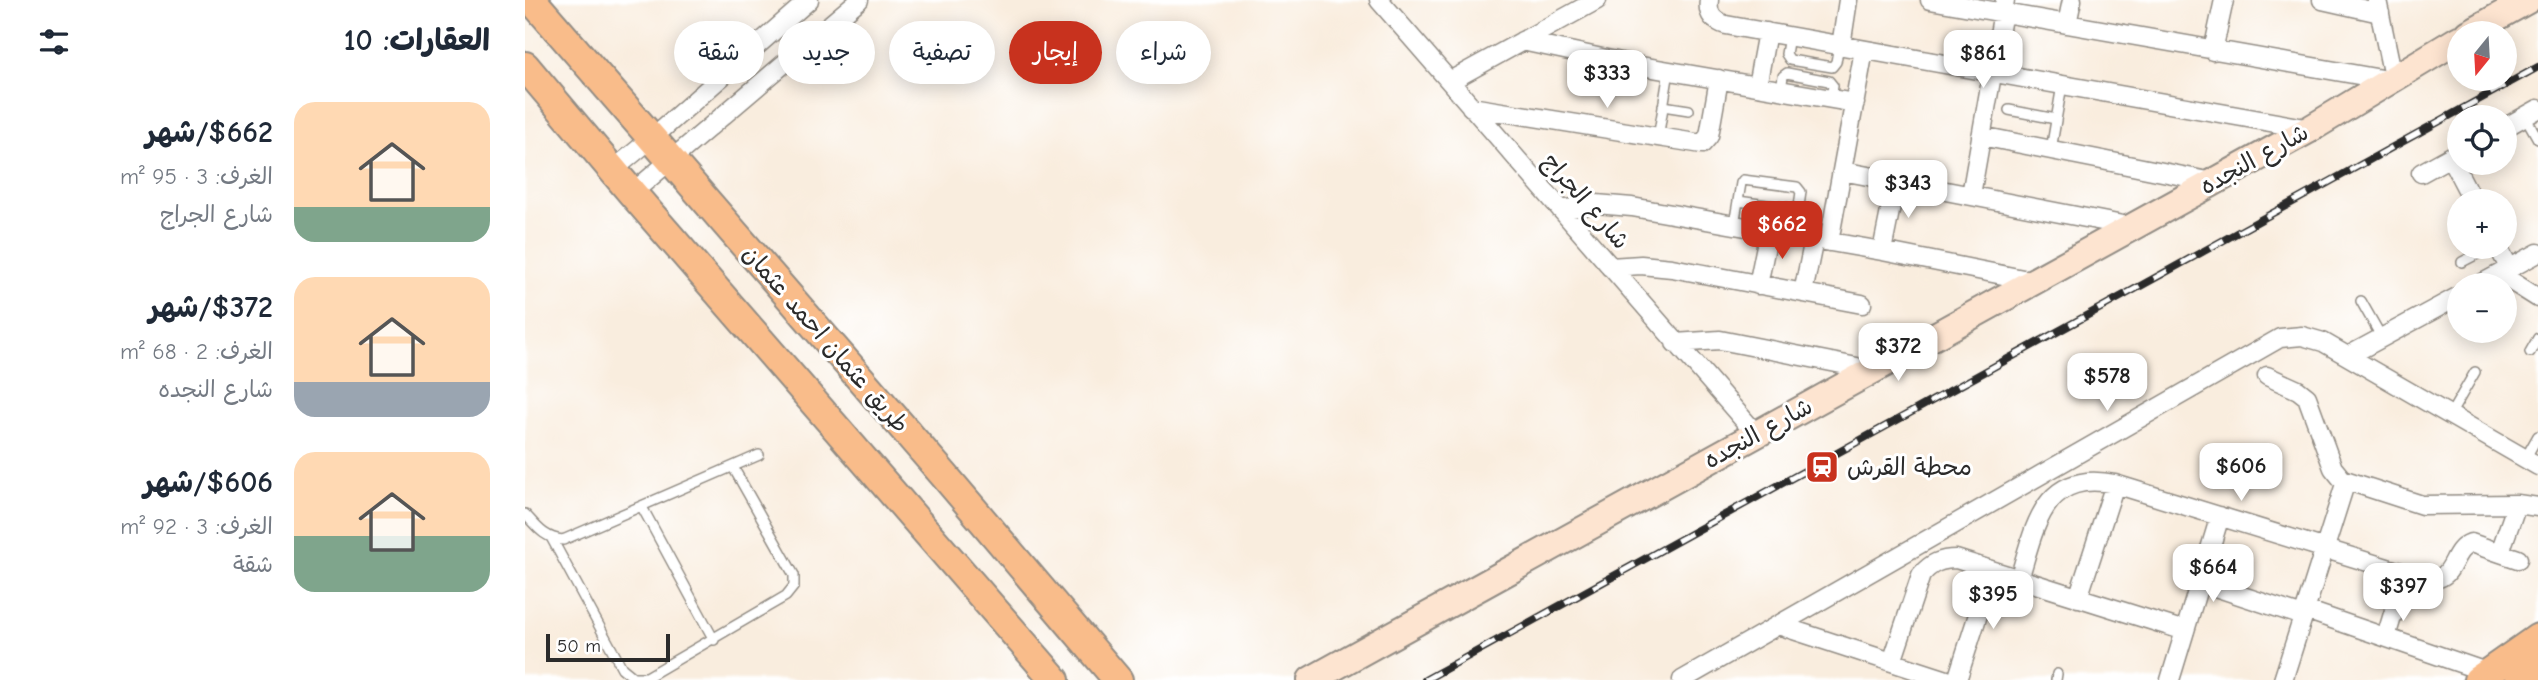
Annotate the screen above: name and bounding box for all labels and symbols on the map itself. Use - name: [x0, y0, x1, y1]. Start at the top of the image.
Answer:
- north arrow: [2447, 21, 2517, 91]
- pin: $861: [1942, 31, 2024, 90]
- pin: $333: [1566, 50, 1648, 110]
- street label: شارع النجده: [2195, 118, 2315, 203]
- street label: شارع الجراج: [1535, 147, 1635, 257]
- pin: $343: [1867, 160, 1949, 220]
- pin: $662: [1741, 202, 1823, 261]
- street label: طريق عثمان احمد عثمان: [737, 240, 915, 438]
- pin: $372: [1857, 324, 1939, 383]
- pin: $578: [2066, 354, 2148, 413]
- street label: شارع النجده: [1699, 392, 1819, 477]
- pin: $606: [2200, 444, 2282, 503]
- station icon: محطة القرش: [1803, 448, 1841, 486]
- place label: محطة القرش: [1847, 453, 1972, 481]
- pin: $664: [2172, 544, 2254, 604]
- pin: $397: [2362, 564, 2444, 623]
- pin: $395: [1952, 572, 2034, 631]
- scale bar: [546, 631, 670, 663]

